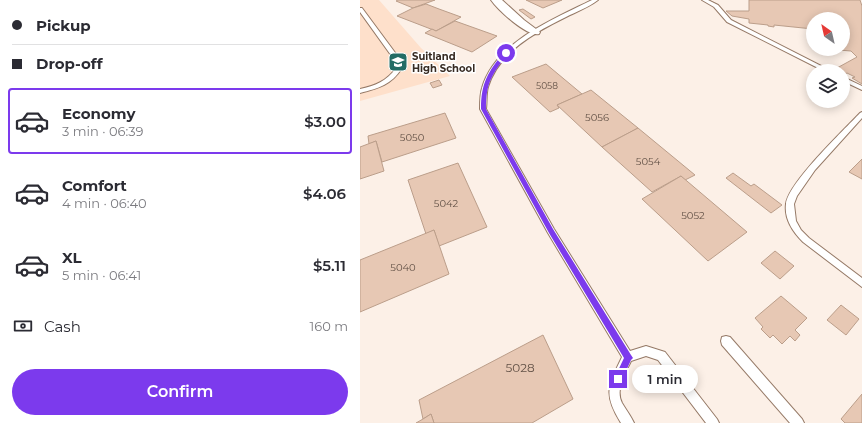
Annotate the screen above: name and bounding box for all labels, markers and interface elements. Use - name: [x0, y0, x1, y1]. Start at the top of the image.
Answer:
- north arrow: [806, 12, 850, 56]
- map controls: [806, 12, 850, 108]
- text: Pickup: [36, 16, 91, 35]
- route start: [497, 44, 515, 62]
- place label: Suitland High School: [412, 50, 475, 75]
- school or university icon: Suitland High School: [387, 51, 409, 73]
- text: Drop-off: [36, 54, 103, 73]
- button: layers: [806, 64, 850, 108]
- house number: 5058: [536, 80, 558, 91]
- icon: car: [14, 103, 50, 139]
- text: Economy: [62, 104, 135, 123]
- house number: 5056: [585, 111, 609, 124]
- text: $3.00: [304, 112, 346, 131]
- text: 3 min · 06:39: [62, 123, 143, 139]
- house number: 5050: [400, 131, 425, 144]
- house number: 5054: [636, 155, 661, 168]
- icon: car: [14, 175, 50, 211]
- text: Comfort: [62, 176, 127, 195]
- text: $4.06: [303, 184, 346, 203]
- text: 4 min · 06:40: [62, 195, 147, 211]
- house number: 5042: [434, 197, 459, 210]
- house number: 5052: [681, 209, 705, 222]
- icon: car: [14, 247, 50, 283]
- text: XL: [62, 248, 81, 267]
- text: $5.11: [313, 256, 346, 275]
- house number: 5040: [390, 261, 416, 274]
- text: 5 min · 06:41: [62, 267, 141, 283]
- icon: cash: [12, 315, 34, 337]
- text: Cash: [44, 317, 81, 336]
- text: 160 m: [310, 318, 348, 334]
- house number: 5028: [505, 360, 535, 375]
- callout: 1 min: [632, 365, 698, 393]
- button: Confirm: [12, 369, 348, 415]
- route end: [609, 370, 627, 388]
- text: 1 min: [648, 371, 682, 387]

